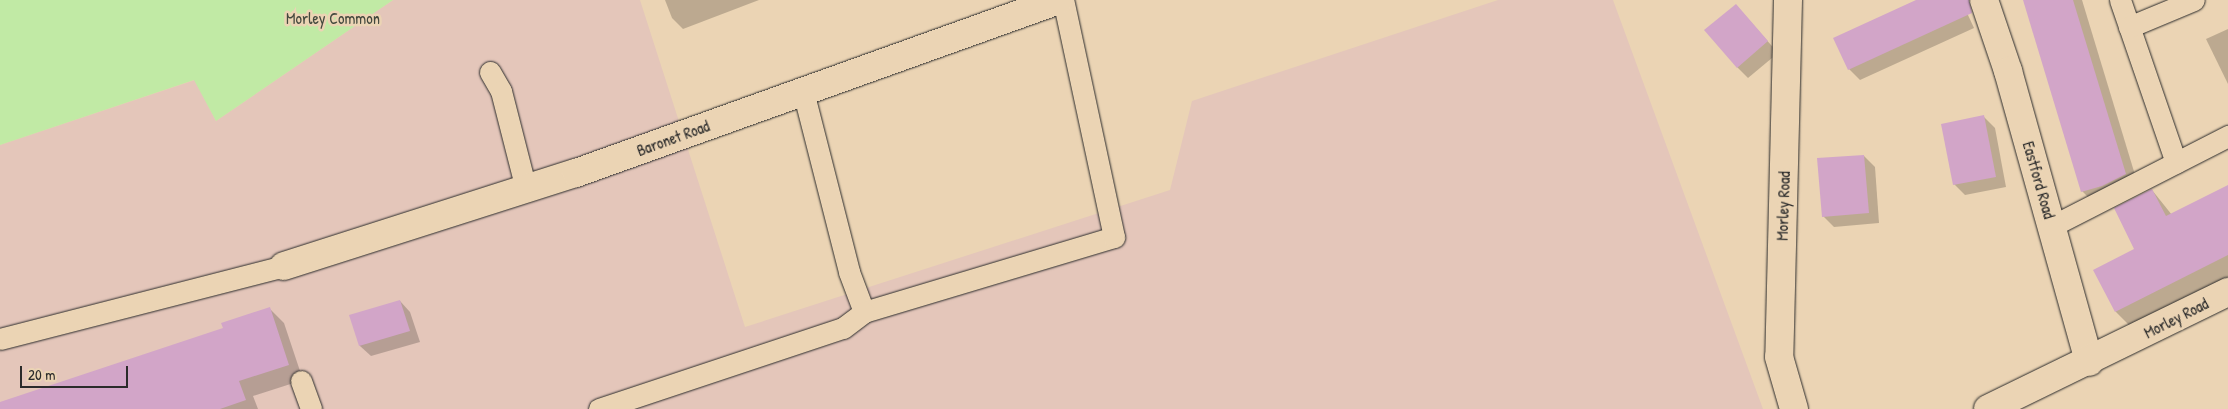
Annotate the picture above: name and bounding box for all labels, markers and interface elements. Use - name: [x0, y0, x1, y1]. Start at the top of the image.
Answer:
- park label: Morley Common: [286, 8, 380, 28]
- street label: Baronet Road: [634, 116, 712, 160]
- street label: Eastford Road: [2019, 139, 2059, 221]
- street label: Morley Road: [1772, 171, 1794, 241]
- street label: Morley Road: [2141, 294, 2211, 342]
- scale bar: [22, 356, 130, 388]
- text: 20 m: [28, 364, 55, 385]

